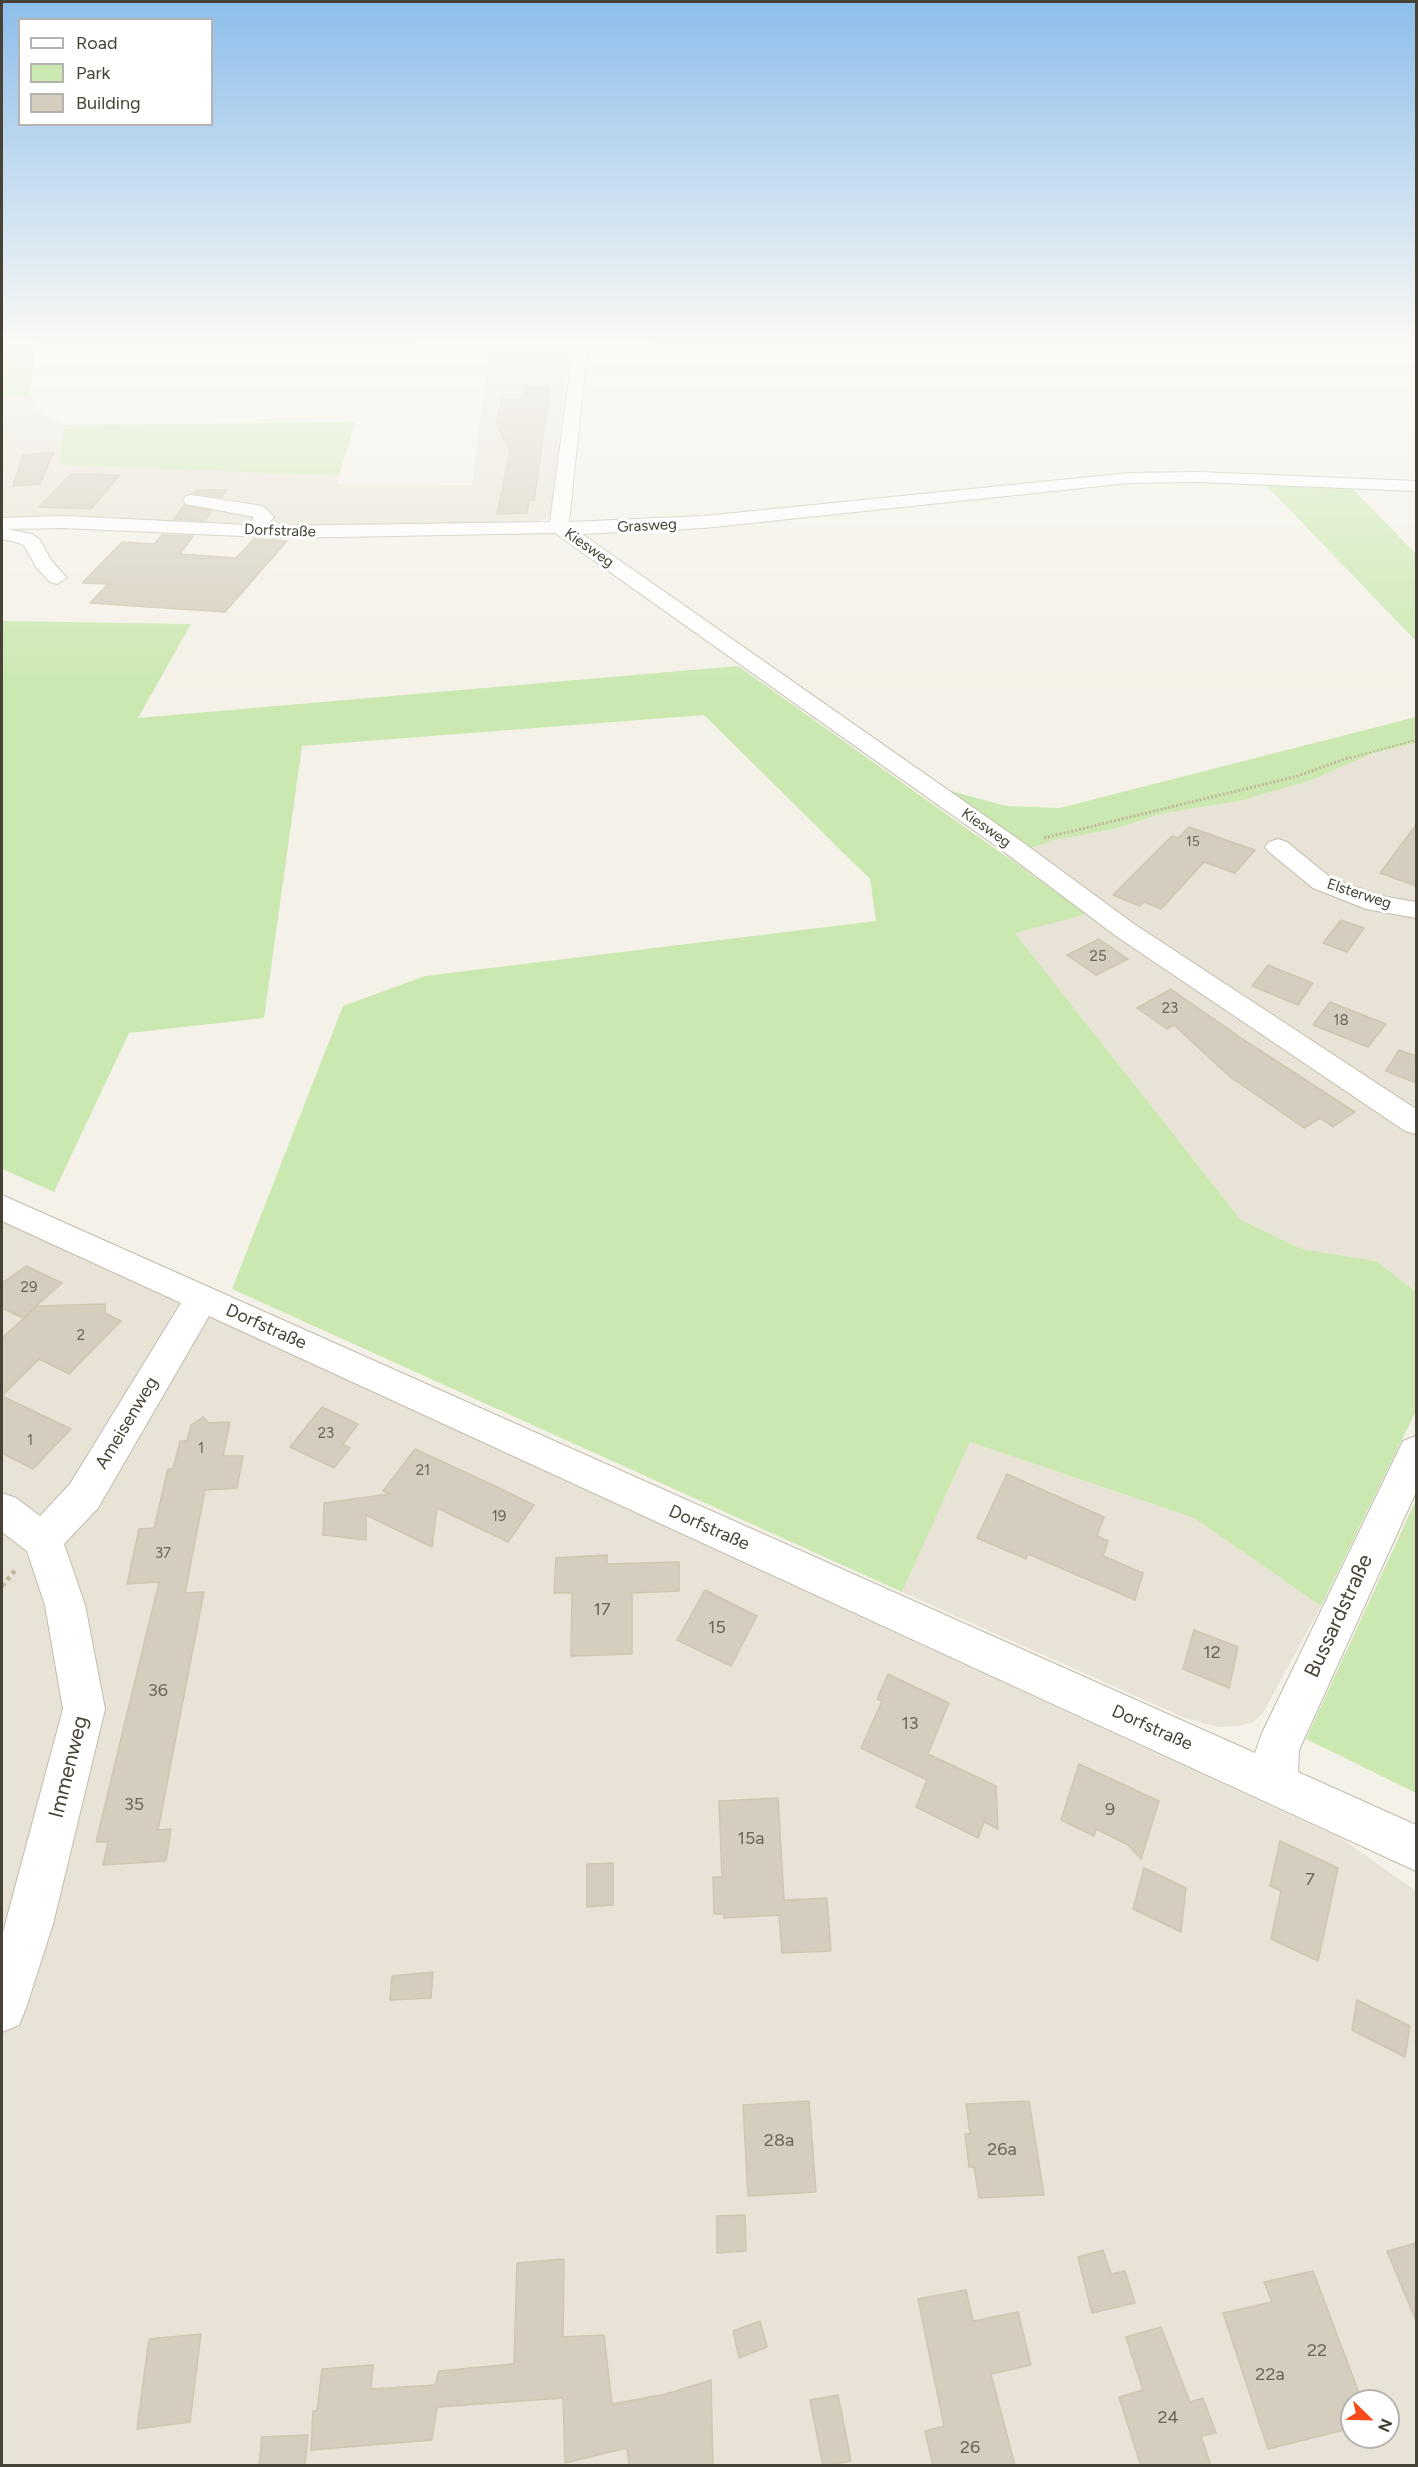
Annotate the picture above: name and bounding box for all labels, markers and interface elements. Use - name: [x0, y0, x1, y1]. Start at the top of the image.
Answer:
- legend: [18, 18, 213, 126]
- text: Road: [76, 32, 117, 54]
- text: Park: [76, 62, 110, 84]
- text: Building: [76, 92, 141, 114]
- street label: Grasweg: [617, 515, 677, 537]
- street label: Dorfstraße: [244, 521, 316, 541]
- street label: Kiesweg: [561, 524, 617, 572]
- street label: Kiesweg: [958, 804, 1014, 852]
- house number: 15: [1186, 834, 1200, 850]
- street label: Elsterweg: [1325, 875, 1393, 913]
- house number: 25: [1089, 948, 1107, 966]
- house number: 23: [1162, 1000, 1178, 1018]
- house number: 18: [1333, 1012, 1349, 1030]
- house number: 29: [21, 1279, 37, 1297]
- street label: Dorfstraße: [222, 1300, 310, 1354]
- house number: 2: [77, 1327, 85, 1345]
- street label: Ameisenweg: [91, 1373, 163, 1473]
- house number: 23: [318, 1425, 334, 1443]
- house number: 1: [27, 1432, 33, 1450]
- house number: 1: [198, 1440, 204, 1458]
- house number: 21: [416, 1462, 430, 1480]
- street label: Dorfstraße: [665, 1501, 753, 1555]
- house number: 19: [492, 1508, 506, 1526]
- house number: 37: [155, 1545, 171, 1563]
- street label: Bussardstraße: [1299, 1550, 1379, 1682]
- house number: 17: [593, 1599, 611, 1621]
- house number: 15: [708, 1617, 726, 1639]
- house number: 12: [1203, 1642, 1221, 1664]
- house number: 36: [148, 1680, 168, 1702]
- street label: Dorfstraße: [1108, 1701, 1196, 1755]
- street label: Immenweg: [44, 1713, 94, 1821]
- house number: 13: [901, 1713, 919, 1735]
- house number: 35: [124, 1794, 144, 1816]
- house number: 9: [1105, 1799, 1115, 1821]
- house number: 15a: [738, 1828, 764, 1850]
- house number: 7: [1305, 1869, 1315, 1891]
- house number: 28a: [764, 2130, 794, 2152]
- house number: 26a: [987, 2139, 1017, 2161]
- house number: 22: [1307, 2340, 1327, 2362]
- house number: 22a: [1255, 2364, 1285, 2386]
- north arrow: [1340, 2389, 1400, 2449]
- house number: 24: [1157, 2407, 1179, 2429]
- text: N: [1374, 2416, 1396, 2435]
- house number: 26: [960, 2437, 980, 2459]

